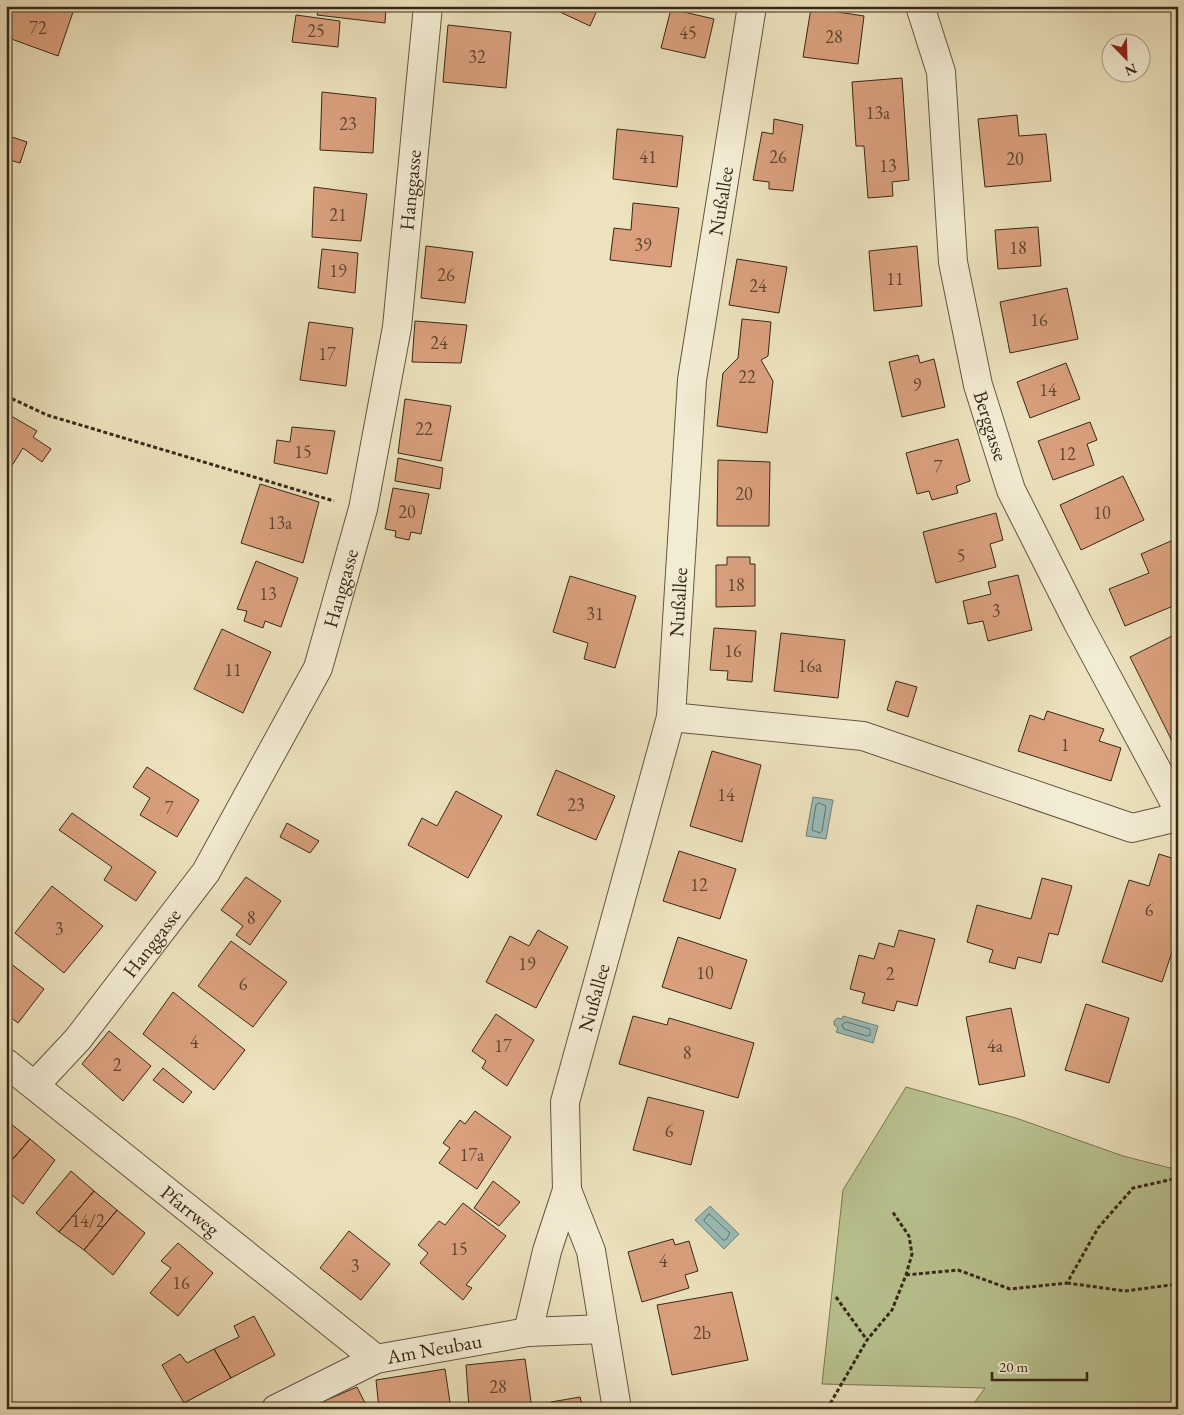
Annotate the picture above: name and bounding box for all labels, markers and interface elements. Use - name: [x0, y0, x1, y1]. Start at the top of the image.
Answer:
- house number: 72: [29, 16, 47, 39]
- house number: 25: [307, 19, 325, 42]
- house number: 45: [679, 21, 697, 44]
- house number: 28: [825, 25, 843, 48]
- north arrow: [1102, 32, 1152, 82]
- house number: 32: [468, 45, 486, 68]
- text: N: [1122, 59, 1140, 81]
- house number: 13a: [866, 101, 891, 124]
- house number: 23: [339, 112, 357, 135]
- house number: 41: [639, 145, 657, 168]
- house number: 26: [769, 145, 787, 168]
- house number: 20: [1006, 147, 1024, 170]
- street label: Hanggasse: [393, 148, 427, 232]
- house number: 13: [879, 154, 897, 177]
- street label: Nußallee: [702, 164, 739, 237]
- house number: 21: [329, 203, 347, 226]
- house number: 39: [634, 233, 652, 256]
- house number: 18: [1009, 236, 1027, 259]
- house number: 19: [329, 259, 347, 282]
- house number: 26: [437, 263, 455, 286]
- house number: 11: [886, 267, 904, 290]
- house number: 24: [749, 274, 767, 297]
- house number: 16: [1030, 308, 1048, 331]
- house number: 24: [430, 331, 448, 354]
- house number: 17: [318, 342, 336, 365]
- house number: 22: [738, 365, 756, 388]
- house number: 9: [913, 373, 922, 396]
- house number: 14: [1039, 378, 1057, 401]
- street label: Berggasse: [968, 387, 1014, 464]
- house number: 22: [415, 417, 433, 440]
- house number: 15: [294, 440, 312, 463]
- house number: 12: [1058, 442, 1076, 465]
- house number: 7: [934, 455, 943, 478]
- house number: 20: [735, 482, 753, 505]
- house number: 20: [398, 500, 416, 523]
- house number: 10: [1093, 501, 1111, 524]
- house number: 13a: [268, 511, 293, 534]
- house number: 5: [957, 544, 965, 567]
- street label: Hanggasse: [317, 546, 364, 631]
- street label: Nußallee: [663, 567, 693, 638]
- house number: 18: [727, 573, 745, 596]
- house number: 13: [259, 582, 277, 605]
- house number: 3: [992, 599, 1000, 622]
- house number: 31: [586, 602, 604, 625]
- house number: 16: [724, 639, 742, 662]
- house number: 16a: [798, 654, 823, 677]
- house number: 11: [224, 658, 242, 681]
- house number: 1: [1061, 733, 1069, 756]
- house number: 14: [717, 783, 735, 806]
- house number: 23: [567, 793, 585, 816]
- house number: 7: [165, 796, 174, 819]
- house number: 12: [690, 873, 708, 896]
- house number: 6: [1145, 898, 1154, 921]
- street label: Hanggasse: [117, 903, 187, 983]
- house number: 8: [247, 906, 255, 929]
- house number: 3: [55, 917, 63, 940]
- house number: 19: [518, 952, 536, 975]
- street label: Nußallee: [572, 960, 616, 1035]
- house number: 10: [696, 961, 714, 984]
- house number: 2: [886, 962, 895, 985]
- house number: 6: [239, 972, 248, 995]
- house number: 4: [190, 1030, 199, 1053]
- house number: 17: [494, 1034, 512, 1057]
- house number: 4a: [987, 1034, 1004, 1057]
- house number: 8: [683, 1041, 691, 1064]
- house number: 2: [113, 1053, 122, 1076]
- house number: 6: [665, 1119, 674, 1142]
- house number: 17a: [460, 1143, 485, 1166]
- street label: Pfarrweg: [156, 1179, 225, 1242]
- house number: 14/2: [71, 1209, 105, 1232]
- house number: 15: [450, 1237, 468, 1260]
- house number: 4: [659, 1249, 668, 1272]
- house number: 3: [351, 1254, 359, 1277]
- house number: 16: [172, 1271, 190, 1294]
- house number: 2b: [693, 1321, 711, 1344]
- street label: Am Neubau: [384, 1327, 484, 1370]
- scale bar: [992, 1350, 1086, 1382]
- text: 20 m: [999, 1357, 1028, 1376]
- house number: 28: [489, 1375, 507, 1398]

